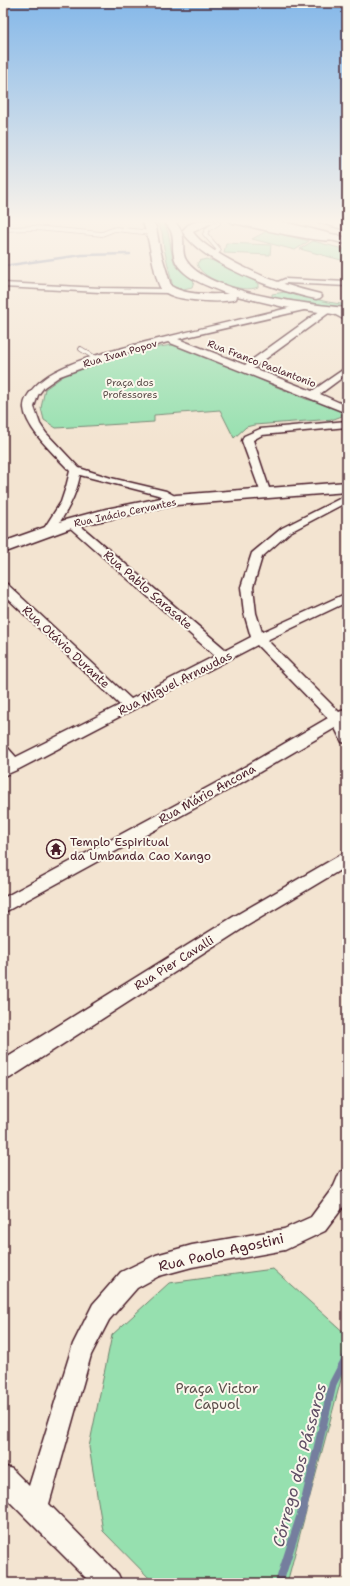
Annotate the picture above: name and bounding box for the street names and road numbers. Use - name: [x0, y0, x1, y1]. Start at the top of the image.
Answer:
- street label: Rua Ivan Popov: [82, 337, 159, 370]
- street label: Rua Franco Paolantonio: [206, 337, 318, 390]
- street label: Rua Inácio Cervantes: [73, 495, 178, 530]
- street label: Rua Pablo Sarasate: [100, 547, 196, 633]
- street label: Rua Otávio Durante: [19, 602, 113, 692]
- street label: Rua Miguel Arnaudas: [115, 647, 235, 719]
- street label: Rua Mário Ancona: [156, 760, 259, 827]
- street label: Rua Pier Cavalli: [131, 932, 217, 994]
- street label: Rua Paolo Agostini: [157, 1229, 285, 1275]

